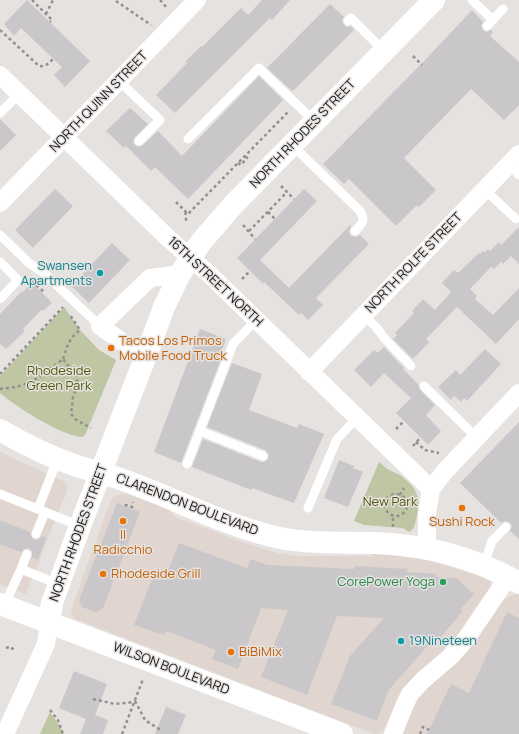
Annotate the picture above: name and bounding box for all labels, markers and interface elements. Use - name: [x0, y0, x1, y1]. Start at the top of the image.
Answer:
- street label: NORTH QUINN STREET: [47, 48, 151, 156]
- street label: NORTH RHODES STREET: [247, 76, 359, 192]
- street label: NORTH ROLFE STREET: [362, 210, 466, 316]
- street label: 16TH STREET NORTH: [164, 234, 266, 330]
- place label: Swansen Apartments: [21, 258, 92, 289]
- marker: Swansen Apartments: [95, 268, 105, 278]
- place label: Tacos Los Primos Mobile Food Truck: [119, 333, 227, 364]
- marker: Tacos Los Primos Mobile Food Truck: [106, 343, 116, 353]
- park label: Rhodeside Green Park: [27, 363, 91, 394]
- street label: NORTH RHODES STREET: [47, 462, 111, 604]
- street label: CLARENDON BOULEVARD: [114, 471, 260, 539]
- park label: New Park: [363, 494, 417, 510]
- marker: Sushi Rock: [457, 503, 467, 513]
- place label: Sushi Rock: [429, 514, 495, 530]
- marker: Il Radicchio: [118, 516, 128, 526]
- place label: Il Radicchio: [94, 527, 152, 558]
- place label: Rhodeside Grill: [111, 566, 201, 582]
- marker: Rhodeside Grill: [98, 569, 108, 579]
- place label: CorePower Yoga: [337, 574, 435, 590]
- marker: CorePower Yoga: [438, 577, 448, 587]
- place label: 19Nineteen: [409, 633, 477, 649]
- marker: 19Nineteen: [396, 636, 406, 646]
- street label: WILSON BOULEVARD: [111, 640, 231, 698]
- place label: BiBiMix: [239, 644, 282, 660]
- marker: BiBiMix: [226, 647, 236, 657]

